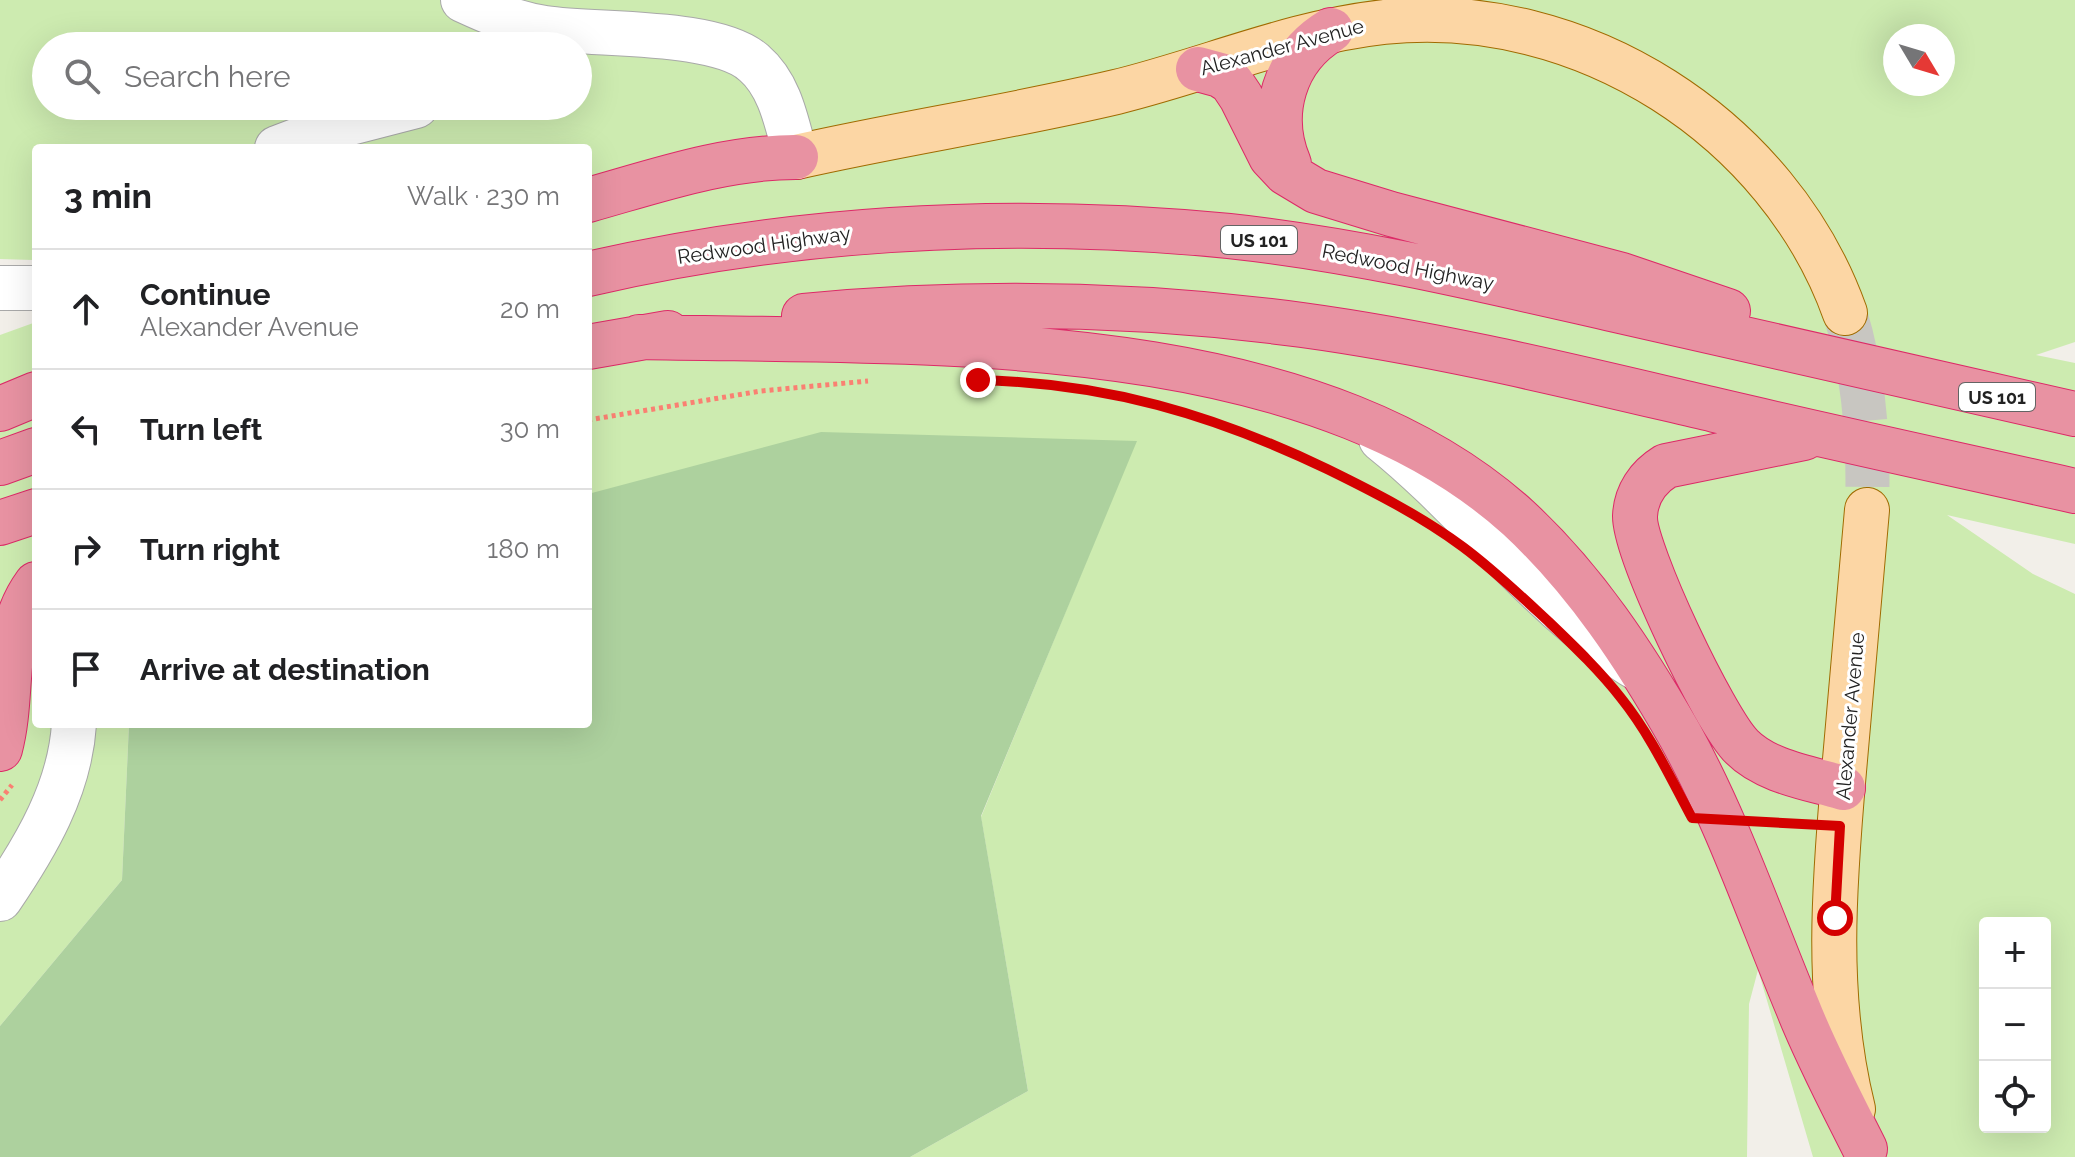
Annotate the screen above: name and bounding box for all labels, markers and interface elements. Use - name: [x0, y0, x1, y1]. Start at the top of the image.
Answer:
- street label: Alexander Avenue: [1198, 14, 1367, 80]
- north arrow: [1883, 24, 1955, 96]
- search box: [32, 32, 592, 120]
- icon: search: [60, 54, 104, 98]
- text: Search here: [124, 59, 291, 94]
- text: 3 min: [64, 176, 152, 216]
- text: Walk · 230 m: [407, 181, 560, 211]
- street label: Redwood Highway: [676, 221, 852, 269]
- road number: US 101: [1221, 226, 1297, 254]
- street label: Redwood Highway: [1320, 239, 1496, 295]
- text: Continue: [140, 277, 271, 312]
- icon: ahead: [64, 287, 108, 331]
- text: 20 m: [500, 294, 560, 324]
- text: Alexander Avenue: [140, 312, 359, 342]
- route end: [960, 362, 996, 398]
- road number: US 101: [1959, 383, 2035, 411]
- icon: left: [64, 407, 108, 451]
- text: Turn left: [140, 412, 262, 447]
- text: 30 m: [500, 414, 560, 444]
- icon: right: [64, 527, 108, 571]
- text: Turn right: [140, 532, 280, 567]
- text: 180 m: [487, 534, 560, 564]
- street label: Alexander Avenue: [1831, 631, 1869, 801]
- icon: arrive: [64, 647, 108, 691]
- text: Arrive at destination: [140, 652, 430, 687]
- route start: [1817, 900, 1853, 936]
- map controls: [1979, 917, 2051, 1133]
- button: +: [1979, 917, 2051, 989]
- button: −: [1979, 989, 2051, 1061]
- button: locate: [1979, 1061, 2051, 1133]

